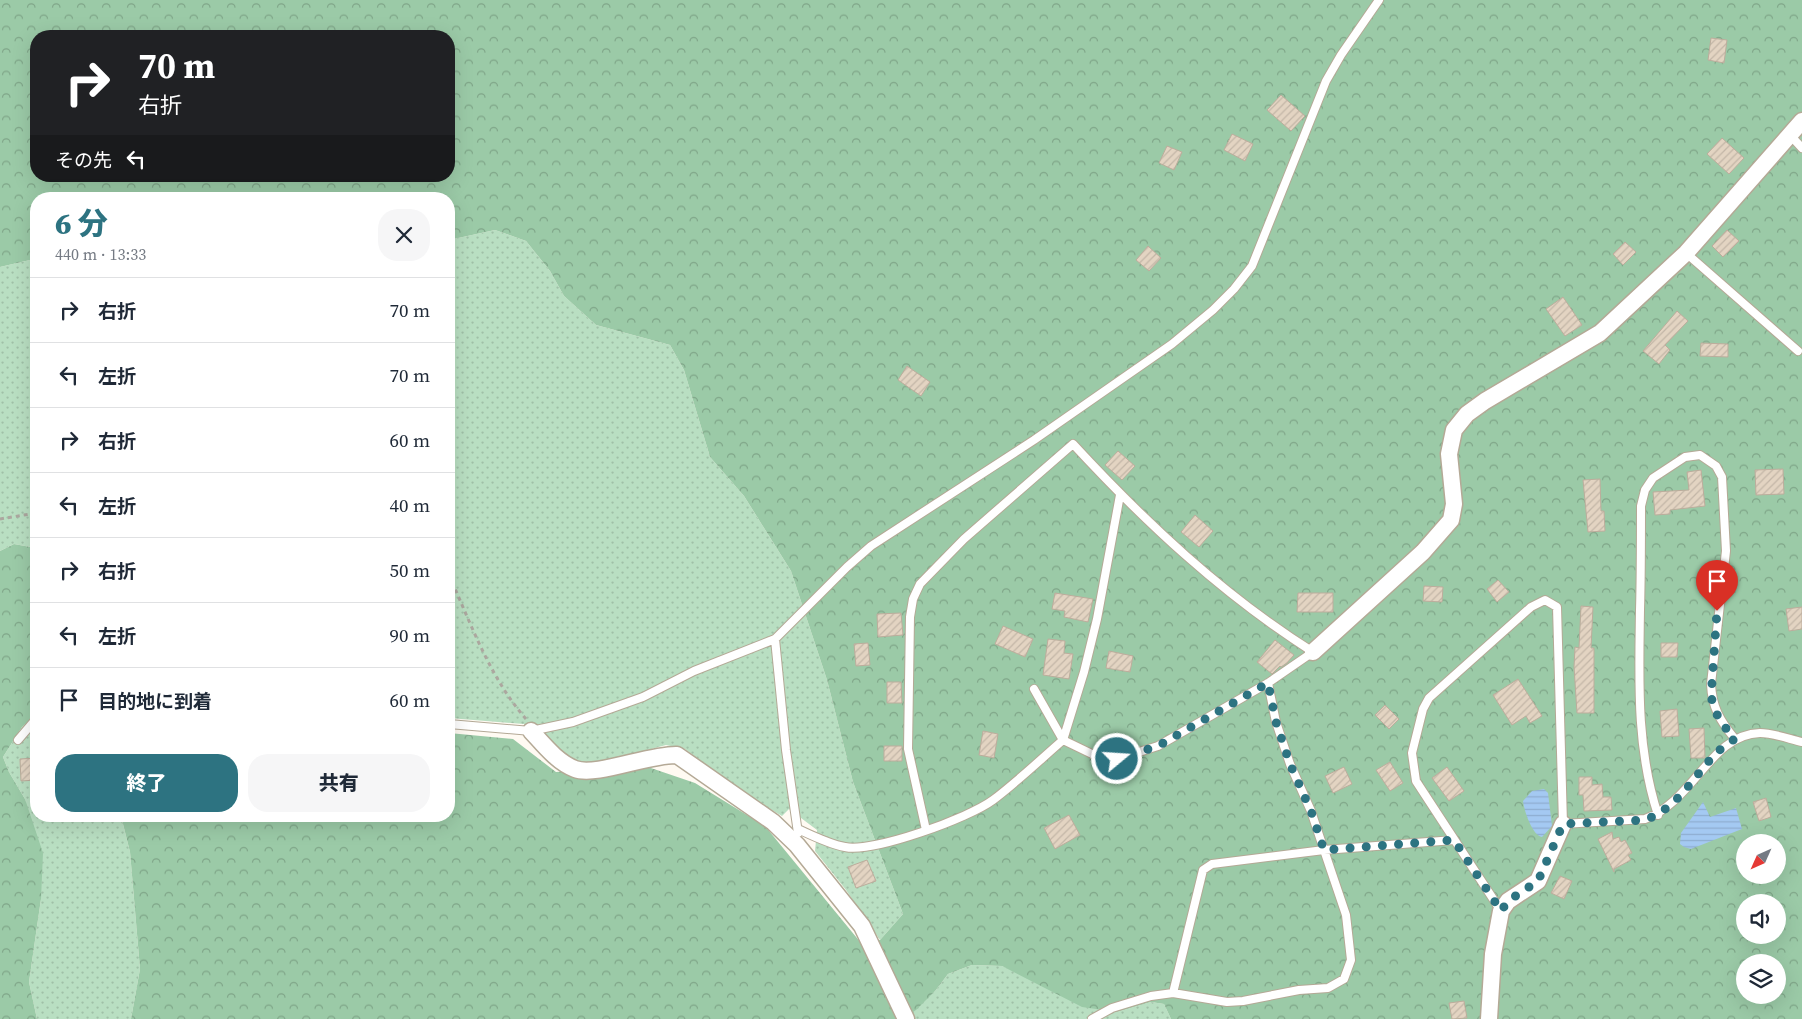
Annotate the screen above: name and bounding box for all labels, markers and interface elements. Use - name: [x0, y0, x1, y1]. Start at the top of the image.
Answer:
- text: 70 m: [138, 42, 215, 90]
- icon: right: [55, 50, 120, 115]
- text: 右折: [138, 90, 182, 120]
- icon: left: [122, 145, 150, 173]
- text: その先: [55, 147, 112, 173]
- text: 6 分: [55, 203, 108, 244]
- button: close: [378, 209, 430, 261]
- text: 440 m · 13:33: [55, 243, 146, 265]
- icon: right: [55, 296, 83, 324]
- text: 70 m: [389, 297, 430, 323]
- text: 右折: [98, 298, 136, 324]
- icon: left: [55, 361, 83, 389]
- text: 70 m: [389, 362, 430, 388]
- text: 左折: [98, 363, 136, 389]
- icon: right: [55, 426, 83, 454]
- text: 60 m: [389, 427, 430, 453]
- text: 右折: [98, 428, 136, 454]
- icon: left: [55, 491, 83, 519]
- text: 40 m: [389, 492, 430, 518]
- text: 左折: [98, 493, 136, 519]
- icon: right: [55, 556, 83, 584]
- text: 50 m: [389, 557, 430, 583]
- text: 右折: [98, 558, 136, 584]
- pin: [1696, 560, 1738, 611]
- icon: arrive: [1703, 567, 1731, 595]
- icon: left: [55, 621, 83, 649]
- text: 90 m: [389, 622, 430, 648]
- text: 左折: [98, 623, 136, 649]
- icon: arrive: [55, 686, 83, 714]
- text: 60 m: [389, 687, 430, 713]
- text: 目的地に到着: [98, 688, 212, 714]
- position arrow: [1090, 732, 1142, 784]
- button: 終了: [55, 754, 238, 812]
- button: 共有: [248, 754, 430, 812]
- north arrow: [1736, 834, 1786, 884]
- map controls: [1736, 834, 1786, 1004]
- button: sound: [1736, 894, 1786, 944]
- button: layers: [1736, 954, 1786, 1004]

